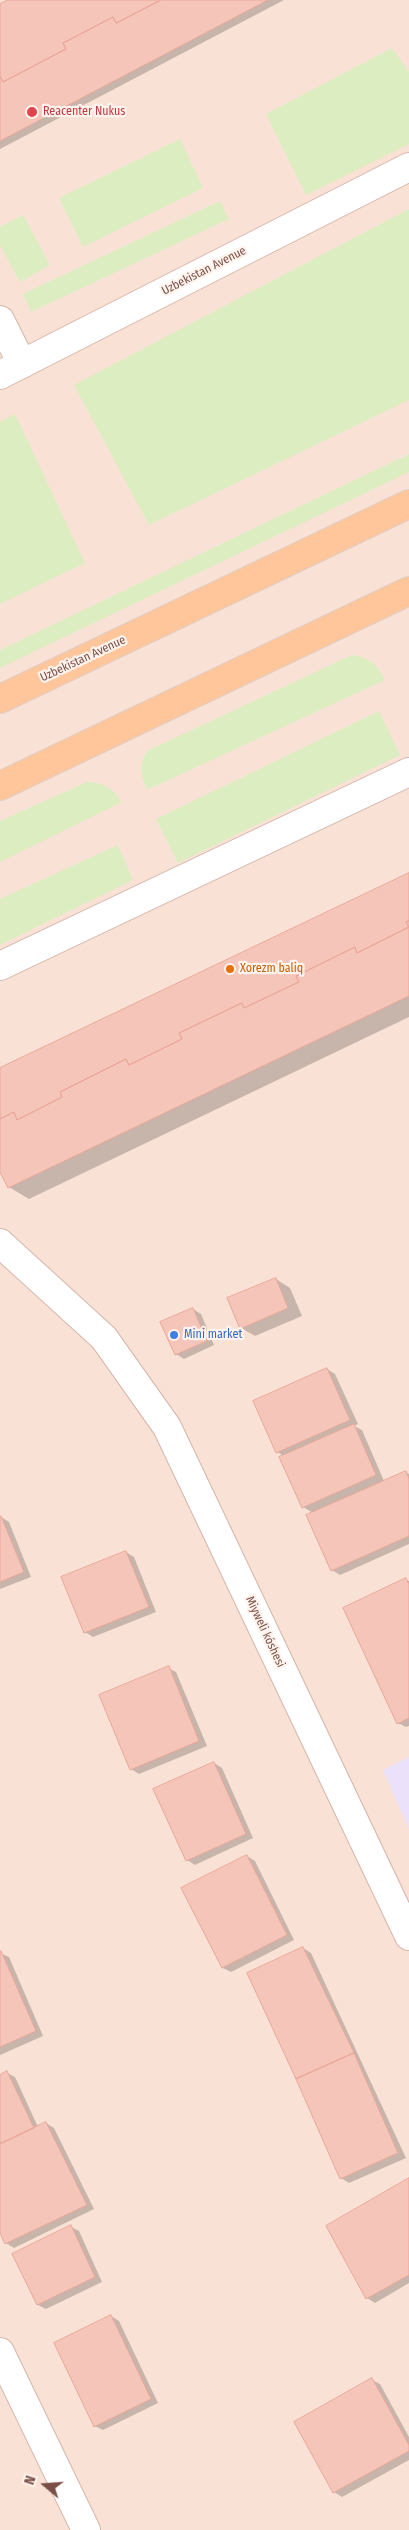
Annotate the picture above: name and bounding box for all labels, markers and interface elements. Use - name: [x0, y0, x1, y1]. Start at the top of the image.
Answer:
- marker: Reacenter Nukus: [25, 105, 39, 119]
- place label: Reacenter Nukus: [43, 105, 125, 119]
- street label: Uzbekistan Avenue: [159, 244, 249, 298]
- street label: Uzbekistan Avenue: [38, 633, 128, 685]
- place label: Xorezm baliq: [240, 962, 303, 976]
- marker: Xorezm baliq: [224, 963, 236, 975]
- place label: Mini market: [184, 1328, 242, 1342]
- marker: Mini market: [168, 1329, 180, 1341]
- street label: Miyweli kóshesi: [242, 1594, 288, 1670]
- north arrow: [20, 2460, 70, 2510]
- text: N: [21, 2474, 40, 2487]

